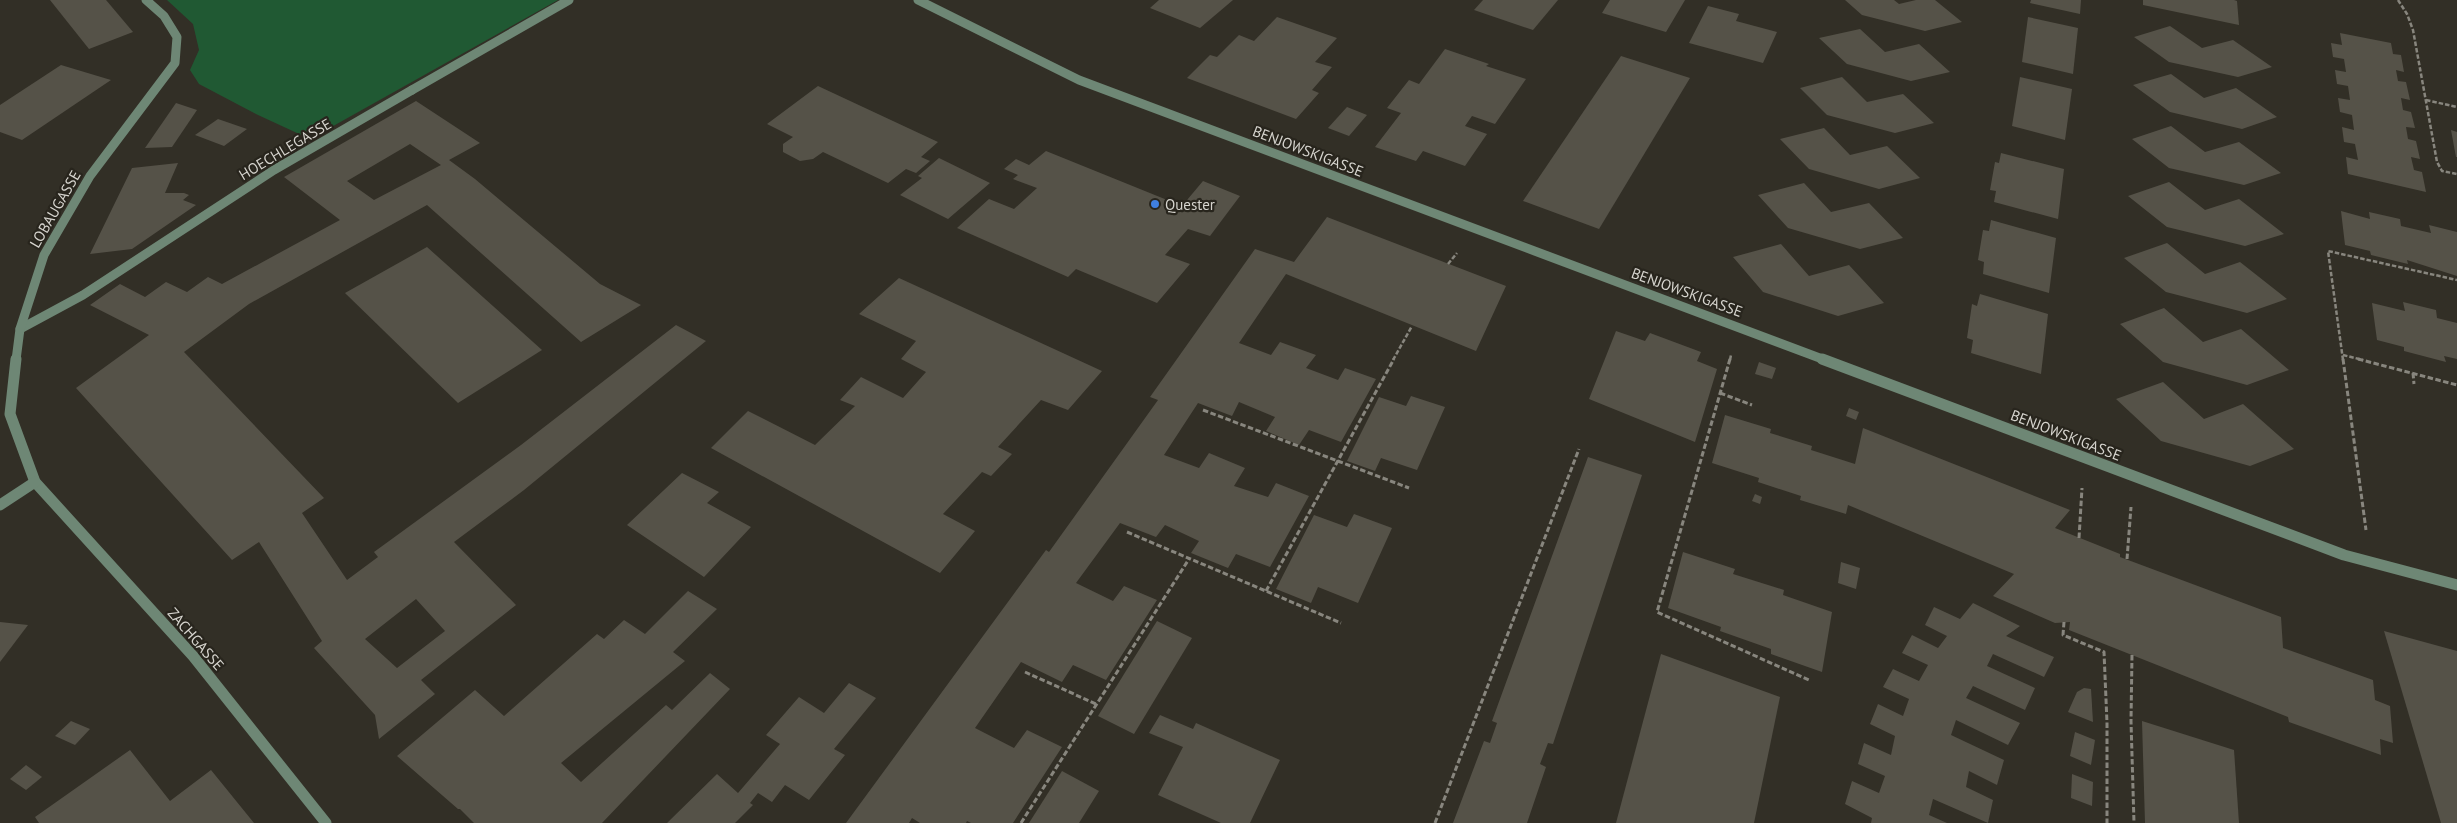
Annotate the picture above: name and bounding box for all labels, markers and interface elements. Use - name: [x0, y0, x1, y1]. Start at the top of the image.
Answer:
- street label: HOECHLEGASSE: [235, 114, 335, 184]
- street label: BENJOWSKIGASSE: [1250, 121, 1366, 181]
- street label: LOBAUGASSE: [25, 167, 85, 251]
- place label: Quester: [1165, 195, 1215, 214]
- marker: Quester: [1149, 198, 1161, 210]
- street label: BENJOWSKIGASSE: [1629, 263, 1745, 321]
- street label: BENJOWSKIGASSE: [2008, 405, 2124, 465]
- street label: ZACHGASSE: [164, 604, 228, 674]

